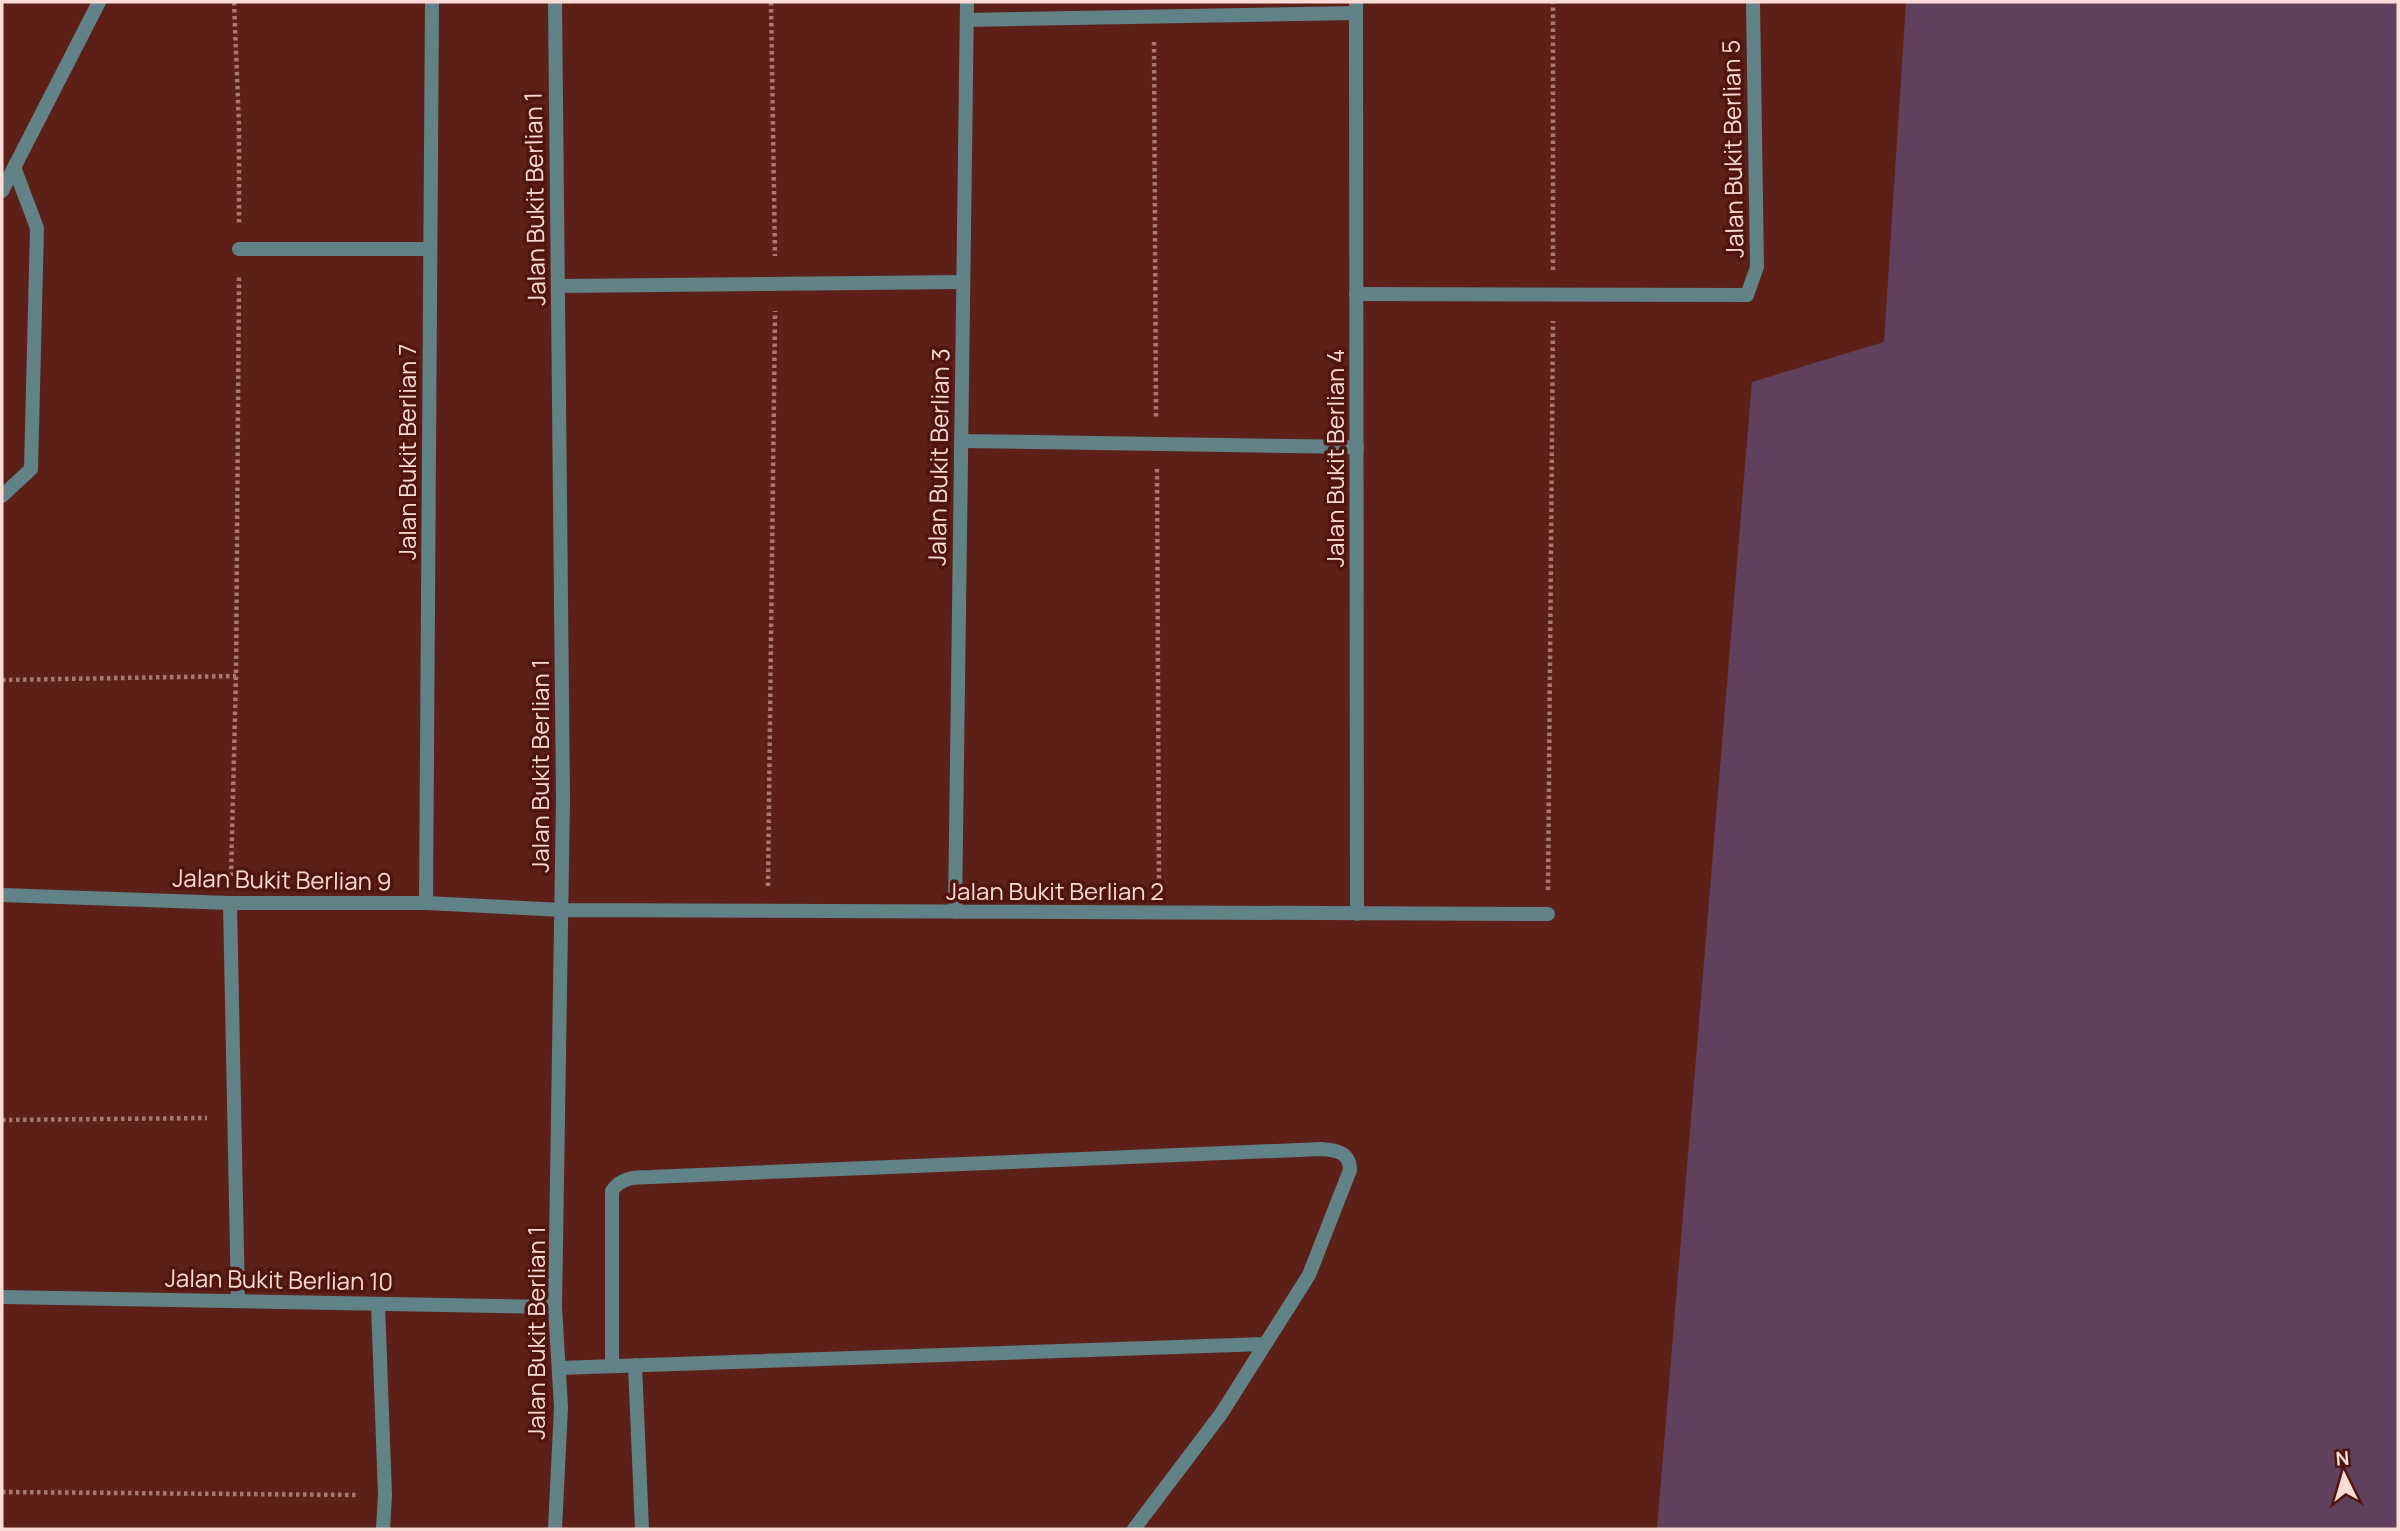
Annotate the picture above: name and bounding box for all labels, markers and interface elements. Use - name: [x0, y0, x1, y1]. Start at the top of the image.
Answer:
- street label: Jalan Bukit Berlian 5: [1714, 40, 1750, 258]
- street label: Jalan Bukit Berlian 1: [516, 92, 552, 306]
- street label: Jalan Bukit Berlian 7: [390, 344, 423, 560]
- street label: Jalan Bukit Berlian 3: [920, 348, 956, 566]
- street label: Jalan Bukit Berlian 4: [1318, 349, 1351, 567]
- street label: Jalan Bukit Berlian 1: [523, 659, 556, 873]
- street label: Jalan Bukit Berlian 9: [172, 861, 392, 897]
- street label: Jalan Bukit Berlian 2: [946, 874, 1164, 907]
- street label: Jalan Bukit Berlian 1: [519, 1226, 552, 1440]
- street label: Jalan Bukit Berlian 10: [165, 1261, 393, 1297]
- north arrow: [2309, 1440, 2379, 1510]
- text: N: [2335, 1445, 2350, 1472]

